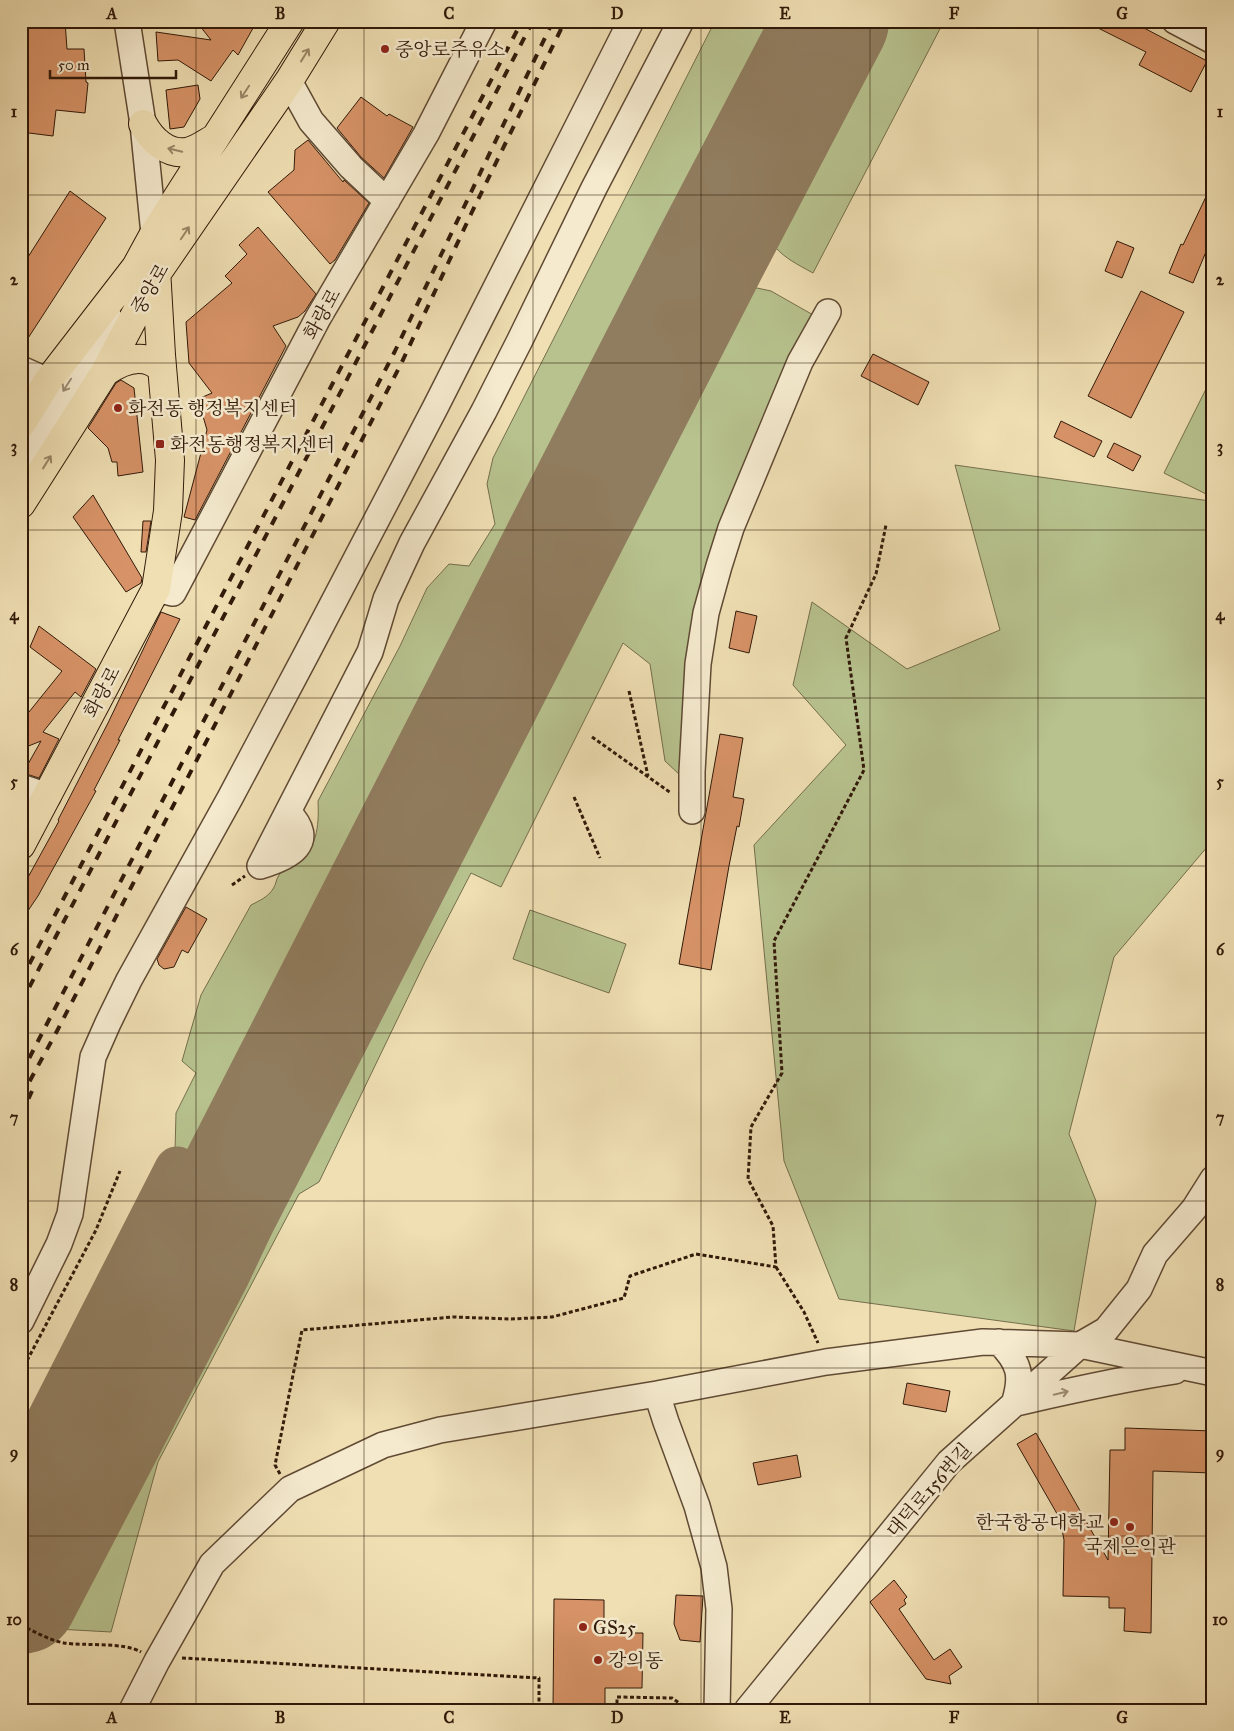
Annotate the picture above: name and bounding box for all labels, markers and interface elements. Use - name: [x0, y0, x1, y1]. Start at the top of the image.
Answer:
- text: A: [106, 4, 118, 23]
- text: B: [275, 4, 285, 23]
- text: C: [444, 4, 455, 23]
- text: D: [611, 4, 624, 23]
- text: E: [779, 4, 791, 23]
- text: F: [949, 4, 960, 23]
- text: G: [1116, 4, 1128, 23]
- place label: 중앙로주유소: [395, 38, 505, 61]
- marker: 중앙로주유소: [379, 43, 391, 55]
- scale bar: [50, 48, 176, 80]
- one-way arrow: [300, 49, 310, 63]
- text: 50 m: [58, 56, 90, 74]
- one-way arrow: [240, 84, 250, 98]
- text: 1: [11, 102, 18, 121]
- text: 1: [1217, 102, 1224, 121]
- one-way arrow: [167, 145, 183, 154]
- one-way arrow: [180, 226, 190, 240]
- street label: 중앙로: [126, 259, 174, 319]
- text: 2: [10, 270, 19, 289]
- text: 2: [1216, 270, 1225, 289]
- street label: 화랑로: [299, 284, 345, 344]
- one-way arrow: [62, 377, 72, 391]
- place label: 화전동 행정복지센터: [128, 397, 297, 420]
- marker: 화전동 행정복지센터: [112, 402, 124, 414]
- place label: 화전동행정복지센터: [170, 433, 335, 456]
- text: 3: [11, 437, 17, 457]
- text: 3: [1217, 437, 1223, 457]
- marker: 화전동행정복지센터: [154, 438, 166, 450]
- one-way arrow: [43, 456, 53, 470]
- text: 4: [10, 605, 20, 625]
- text: 4: [1216, 605, 1226, 625]
- street label: 화랑로: [79, 662, 125, 722]
- text: 5: [10, 772, 18, 791]
- text: 5: [1216, 772, 1224, 791]
- text: 6: [10, 940, 19, 959]
- text: 6: [1216, 940, 1225, 959]
- text: 7: [10, 1108, 19, 1127]
- text: 7: [1216, 1108, 1225, 1127]
- text: 8: [10, 1275, 18, 1294]
- text: 8: [1216, 1275, 1224, 1294]
- one-way arrow: [1053, 1388, 1069, 1397]
- street label: 대덕로156번길: [882, 1438, 976, 1542]
- text: 9: [10, 1443, 18, 1463]
- text: 9: [1216, 1443, 1224, 1463]
- place label: 한국항공대학교: [976, 1511, 1104, 1534]
- marker: 한국항공대학교: [1108, 1516, 1120, 1528]
- marker: 국제은익관: [1124, 1521, 1136, 1533]
- place label: 국제은익관: [1084, 1535, 1177, 1558]
- text: 10: [6, 1610, 22, 1629]
- text: 10: [1212, 1610, 1228, 1629]
- place label: GS25: [593, 1616, 636, 1639]
- marker: GS25: [577, 1621, 589, 1633]
- place label: 강의동: [608, 1649, 664, 1672]
- marker: 강의동: [592, 1654, 604, 1666]
- text: A: [106, 1708, 118, 1727]
- text: B: [275, 1708, 285, 1727]
- text: C: [444, 1708, 455, 1727]
- text: D: [611, 1708, 624, 1727]
- text: E: [779, 1708, 791, 1727]
- text: F: [949, 1708, 960, 1727]
- text: G: [1116, 1708, 1128, 1727]

